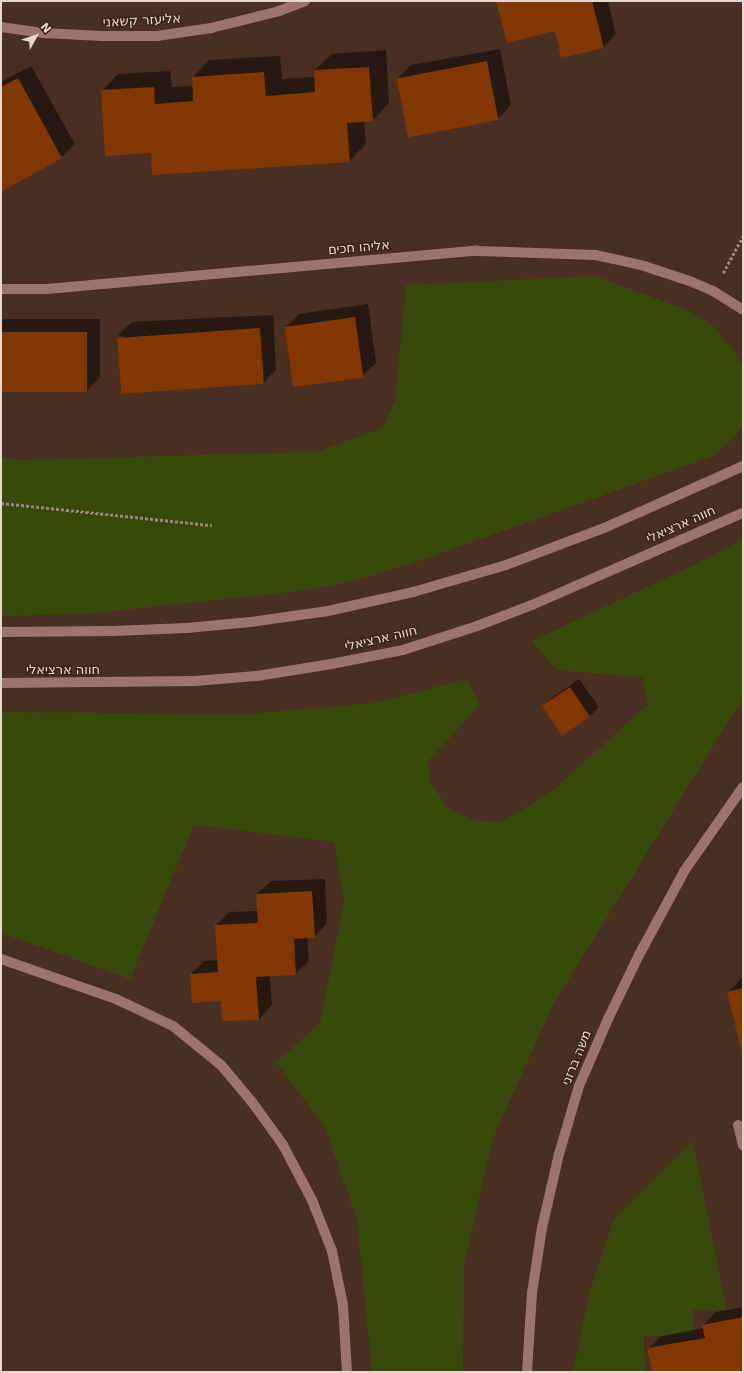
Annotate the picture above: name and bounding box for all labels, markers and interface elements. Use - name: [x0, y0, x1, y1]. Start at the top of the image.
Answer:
- street label: אליעזר קשאני: [102, 11, 182, 31]
- north arrow: [16, 16, 56, 56]
- text: N: [38, 20, 54, 36]
- street label: אליהו חכים: [327, 238, 391, 258]
- street label: חווה ארציאלי: [644, 503, 718, 547]
- street label: חווה ארציאלי: [343, 623, 419, 655]
- street label: חווה ארציאלי: [26, 662, 100, 678]
- street label: משה ברזני: [559, 1028, 595, 1088]

